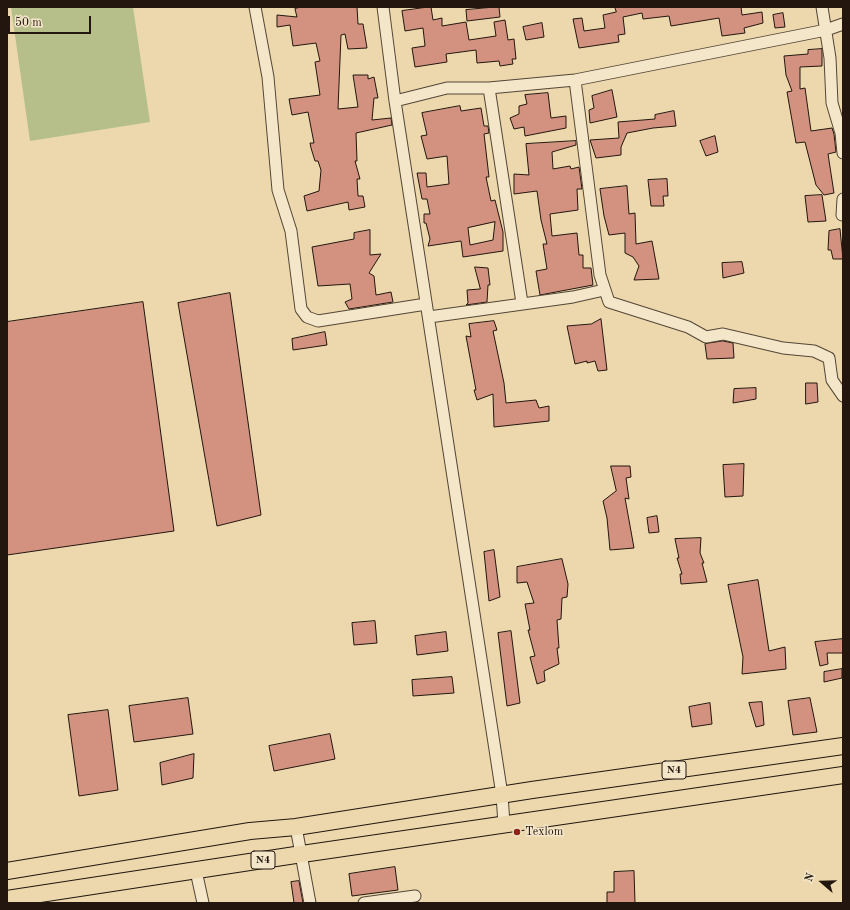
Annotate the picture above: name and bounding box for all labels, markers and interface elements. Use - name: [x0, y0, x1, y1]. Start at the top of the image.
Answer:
- scale bar: [10, 8, 93, 34]
- text: 50 m: [15, 17, 42, 29]
- road number: N4: [662, 761, 686, 779]
- place label: Texlom: [525, 825, 563, 839]
- marker: Texlom: [512, 827, 522, 837]
- road number: N4: [251, 851, 275, 869]
- north arrow: [802, 862, 842, 902]
- text: N: [804, 872, 817, 884]

